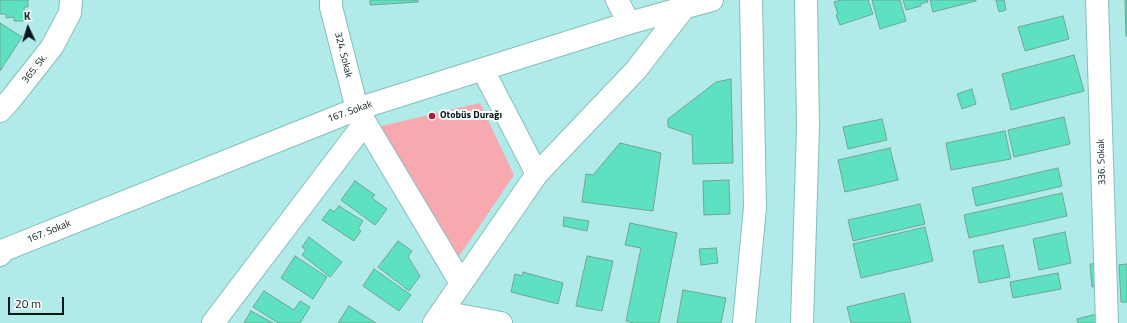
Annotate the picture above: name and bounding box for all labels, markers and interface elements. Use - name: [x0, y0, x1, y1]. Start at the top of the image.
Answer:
- north arrow: [8, 8, 48, 48]
- text: K: [23, 8, 31, 24]
- street label: 324. Sokak: [332, 31, 354, 79]
- street label: 365. Sk.: [20, 52, 50, 86]
- street label: 167. Sokak: [326, 98, 374, 126]
- place label: Otobüs Durağı: [440, 110, 502, 122]
- marker: Otobüs Durağı: [427, 111, 437, 121]
- street label: 336. Sokak: [1095, 139, 1109, 185]
- street label: 167. Sokak: [25, 218, 73, 246]
- scale bar: [10, 289, 66, 315]
- text: 20 m: [15, 294, 41, 313]

